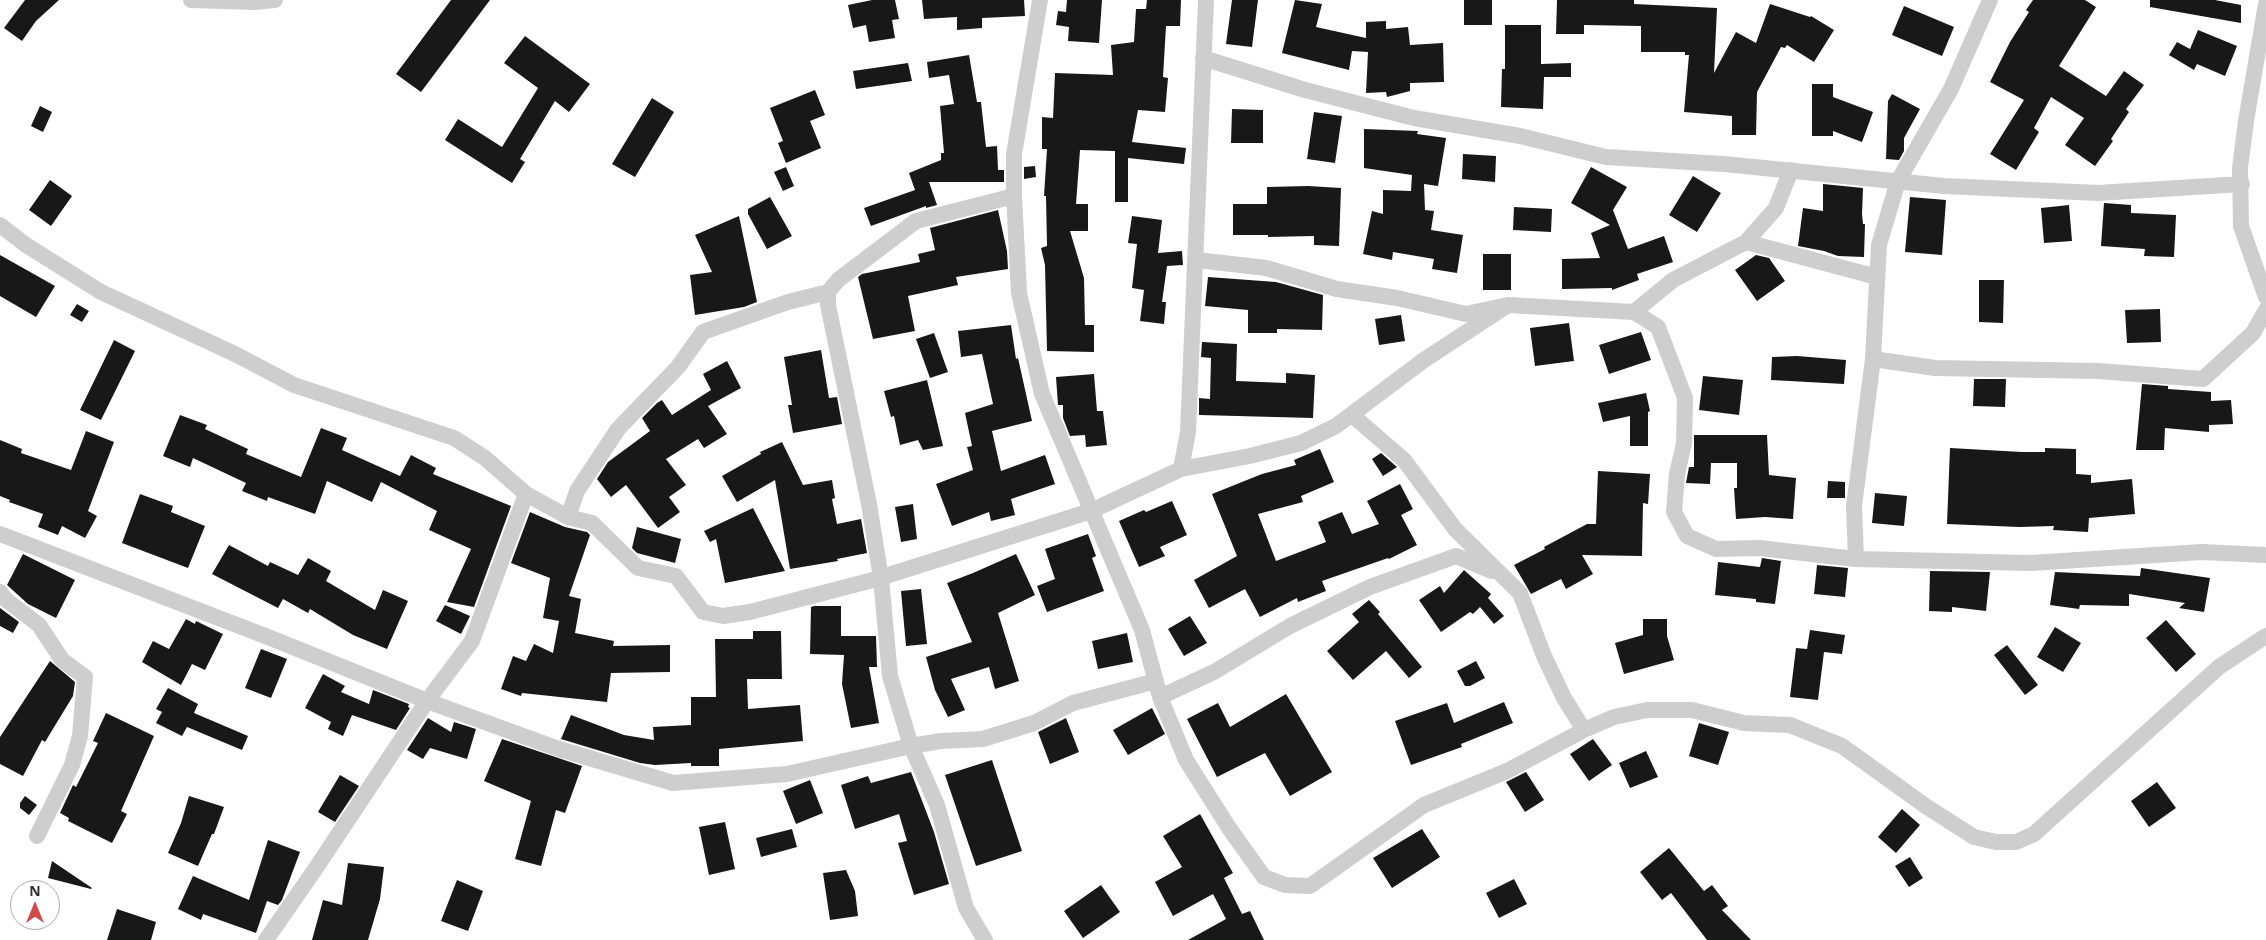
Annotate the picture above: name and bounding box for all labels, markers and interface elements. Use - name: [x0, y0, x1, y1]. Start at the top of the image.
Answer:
- north arrow: [10, 880, 60, 930]
- text: N: [29, 881, 41, 900]

